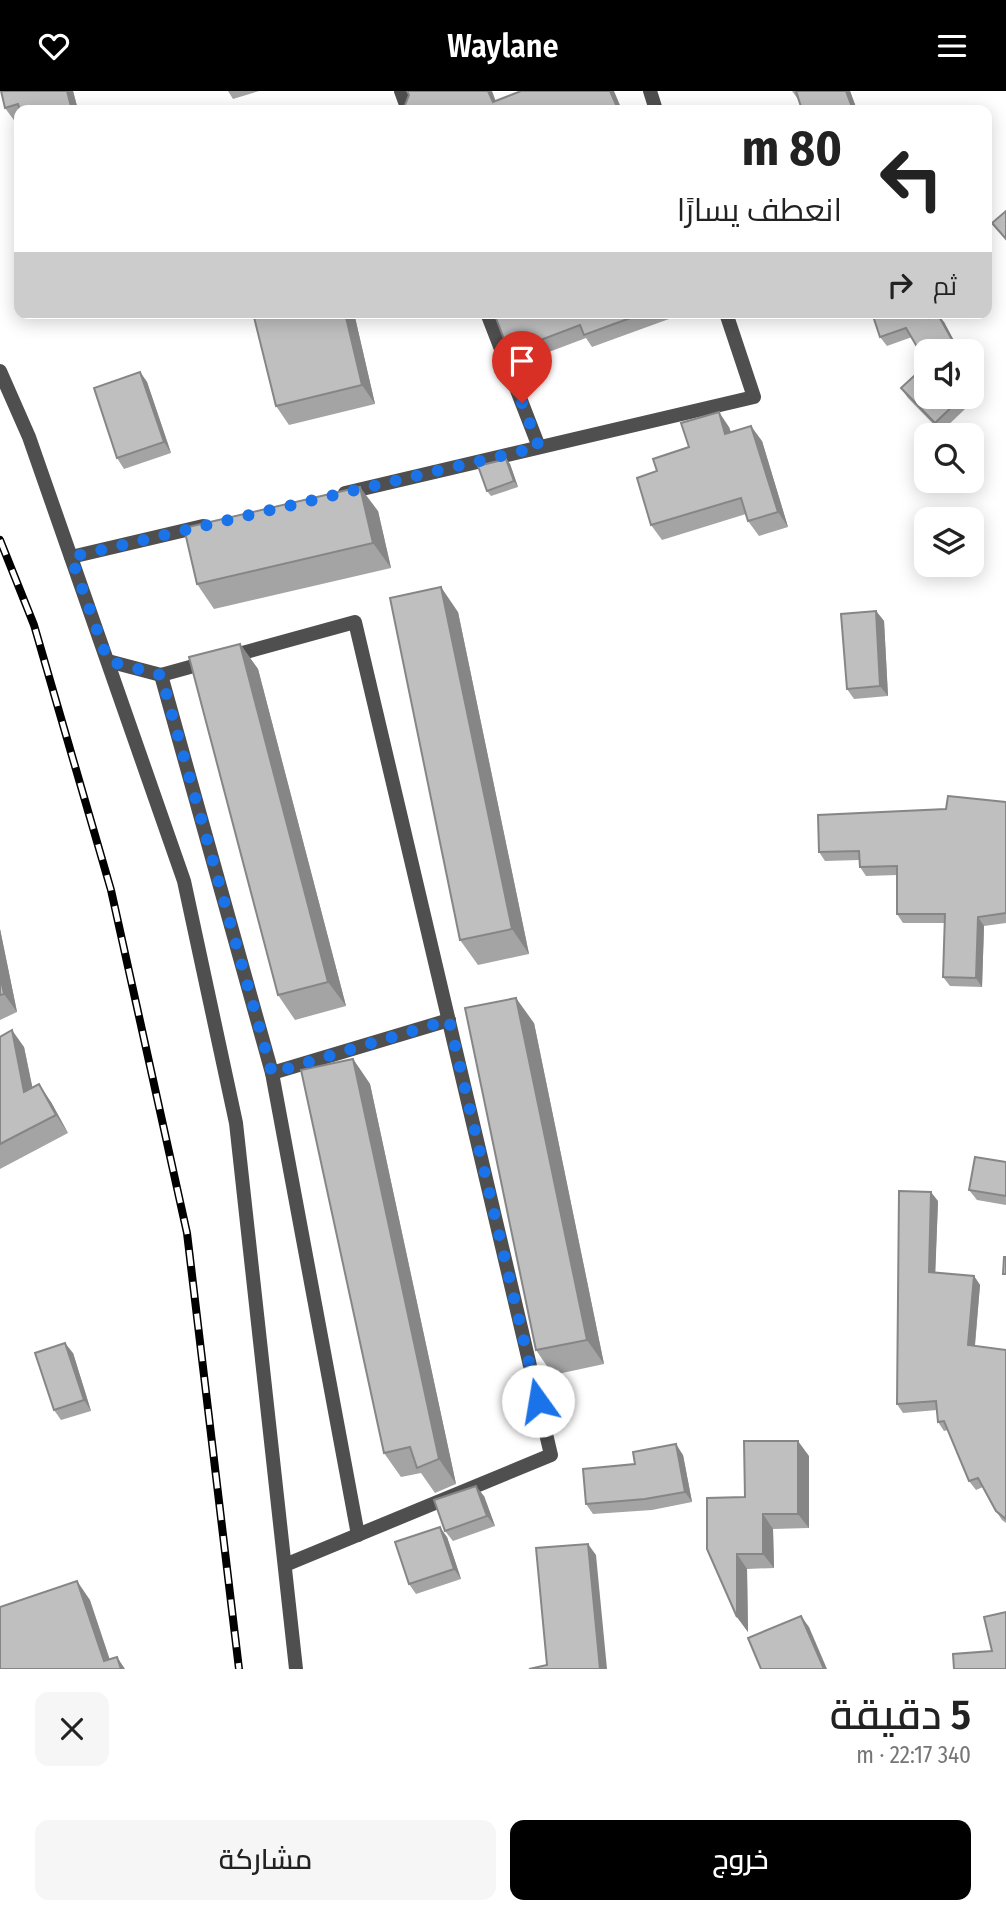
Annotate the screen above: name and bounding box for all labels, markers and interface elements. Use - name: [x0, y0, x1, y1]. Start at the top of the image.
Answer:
- icon: heart: [35, 27, 73, 65]
- text: Waylane: [447, 27, 559, 65]
- icon: menu: [933, 27, 971, 65]
- text: 80 m: [742, 119, 842, 178]
- icon: left: [866, 133, 957, 224]
- text: انعطف يسارًا: [677, 191, 842, 229]
- icon: right: [881, 266, 919, 304]
- text: ثم: [933, 271, 957, 302]
- pin: [492, 331, 552, 403]
- map controls: [914, 339, 984, 577]
- button: sound: [914, 339, 984, 409]
- icon: arrive: [503, 342, 541, 380]
- button: search: [914, 423, 984, 493]
- button: layers: [914, 507, 984, 577]
- position arrow: [501, 1364, 575, 1438]
- text: 5 دقيقة: [830, 1690, 971, 1740]
- button: close: [35, 1692, 109, 1766]
- text: 340 m · 22:17: [856, 1741, 971, 1769]
- button: مشاركة: [35, 1820, 496, 1900]
- button: خروج: [510, 1820, 971, 1900]

